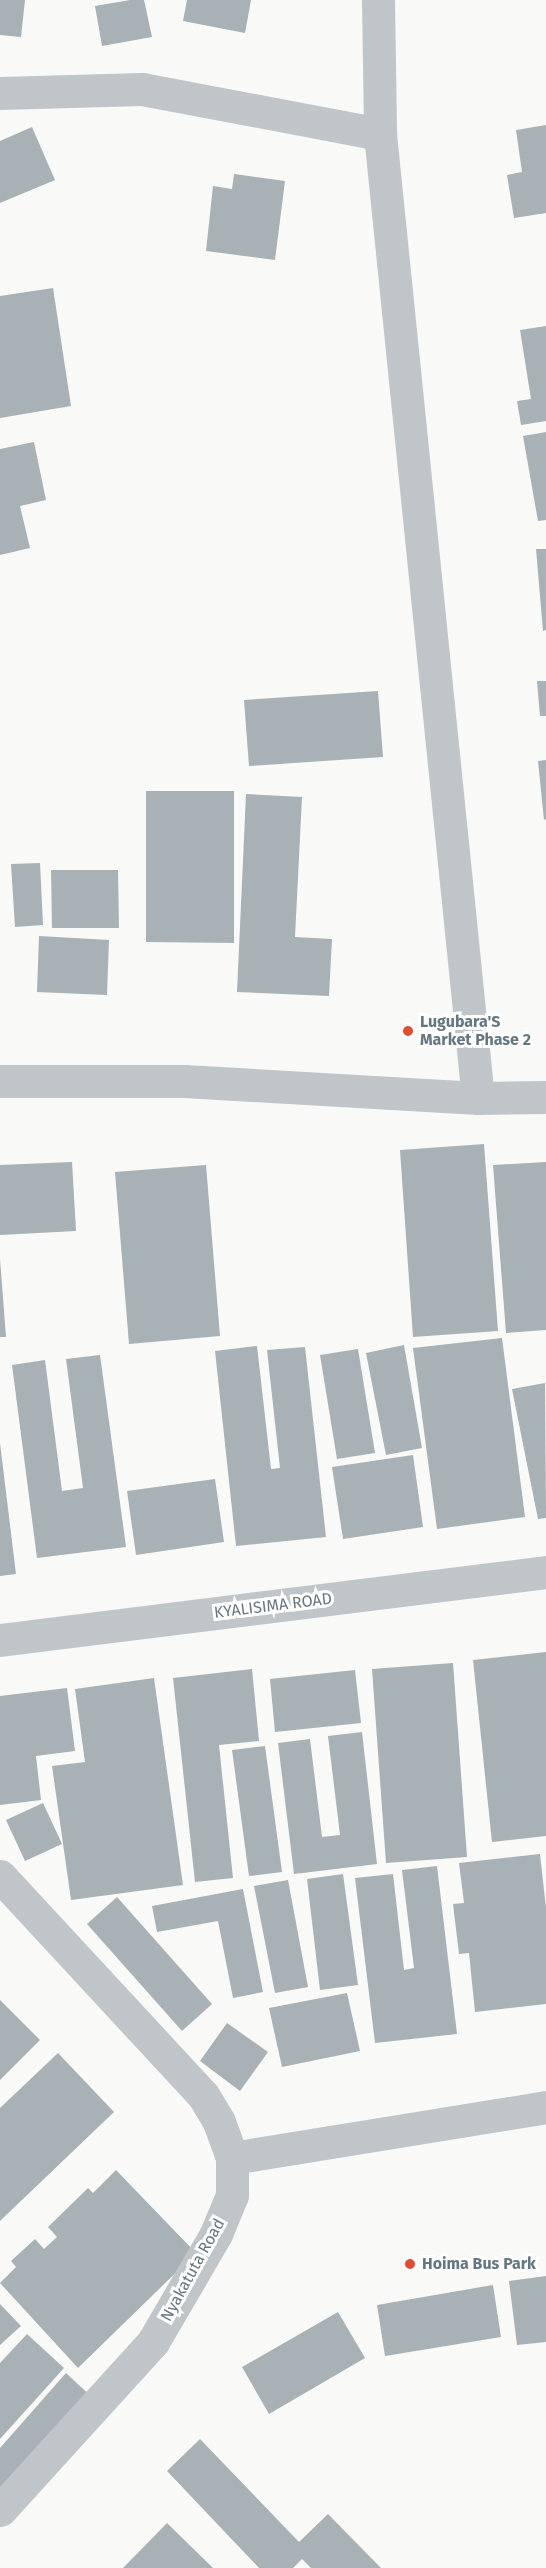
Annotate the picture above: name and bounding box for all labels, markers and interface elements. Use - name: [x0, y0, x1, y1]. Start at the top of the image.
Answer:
- place label: Lugubara'S Market Phase 2: [420, 1012, 531, 1050]
- marker: Lugubara'S Market Phase 2: [401, 1024, 415, 1038]
- street label: KYALISIMA ROAD: [213, 1589, 333, 1623]
- street label: Nyakatuta Road: [157, 2215, 229, 2325]
- place label: Hoima Bus Park: [422, 2254, 536, 2274]
- marker: Hoima Bus Park: [403, 2257, 417, 2271]

